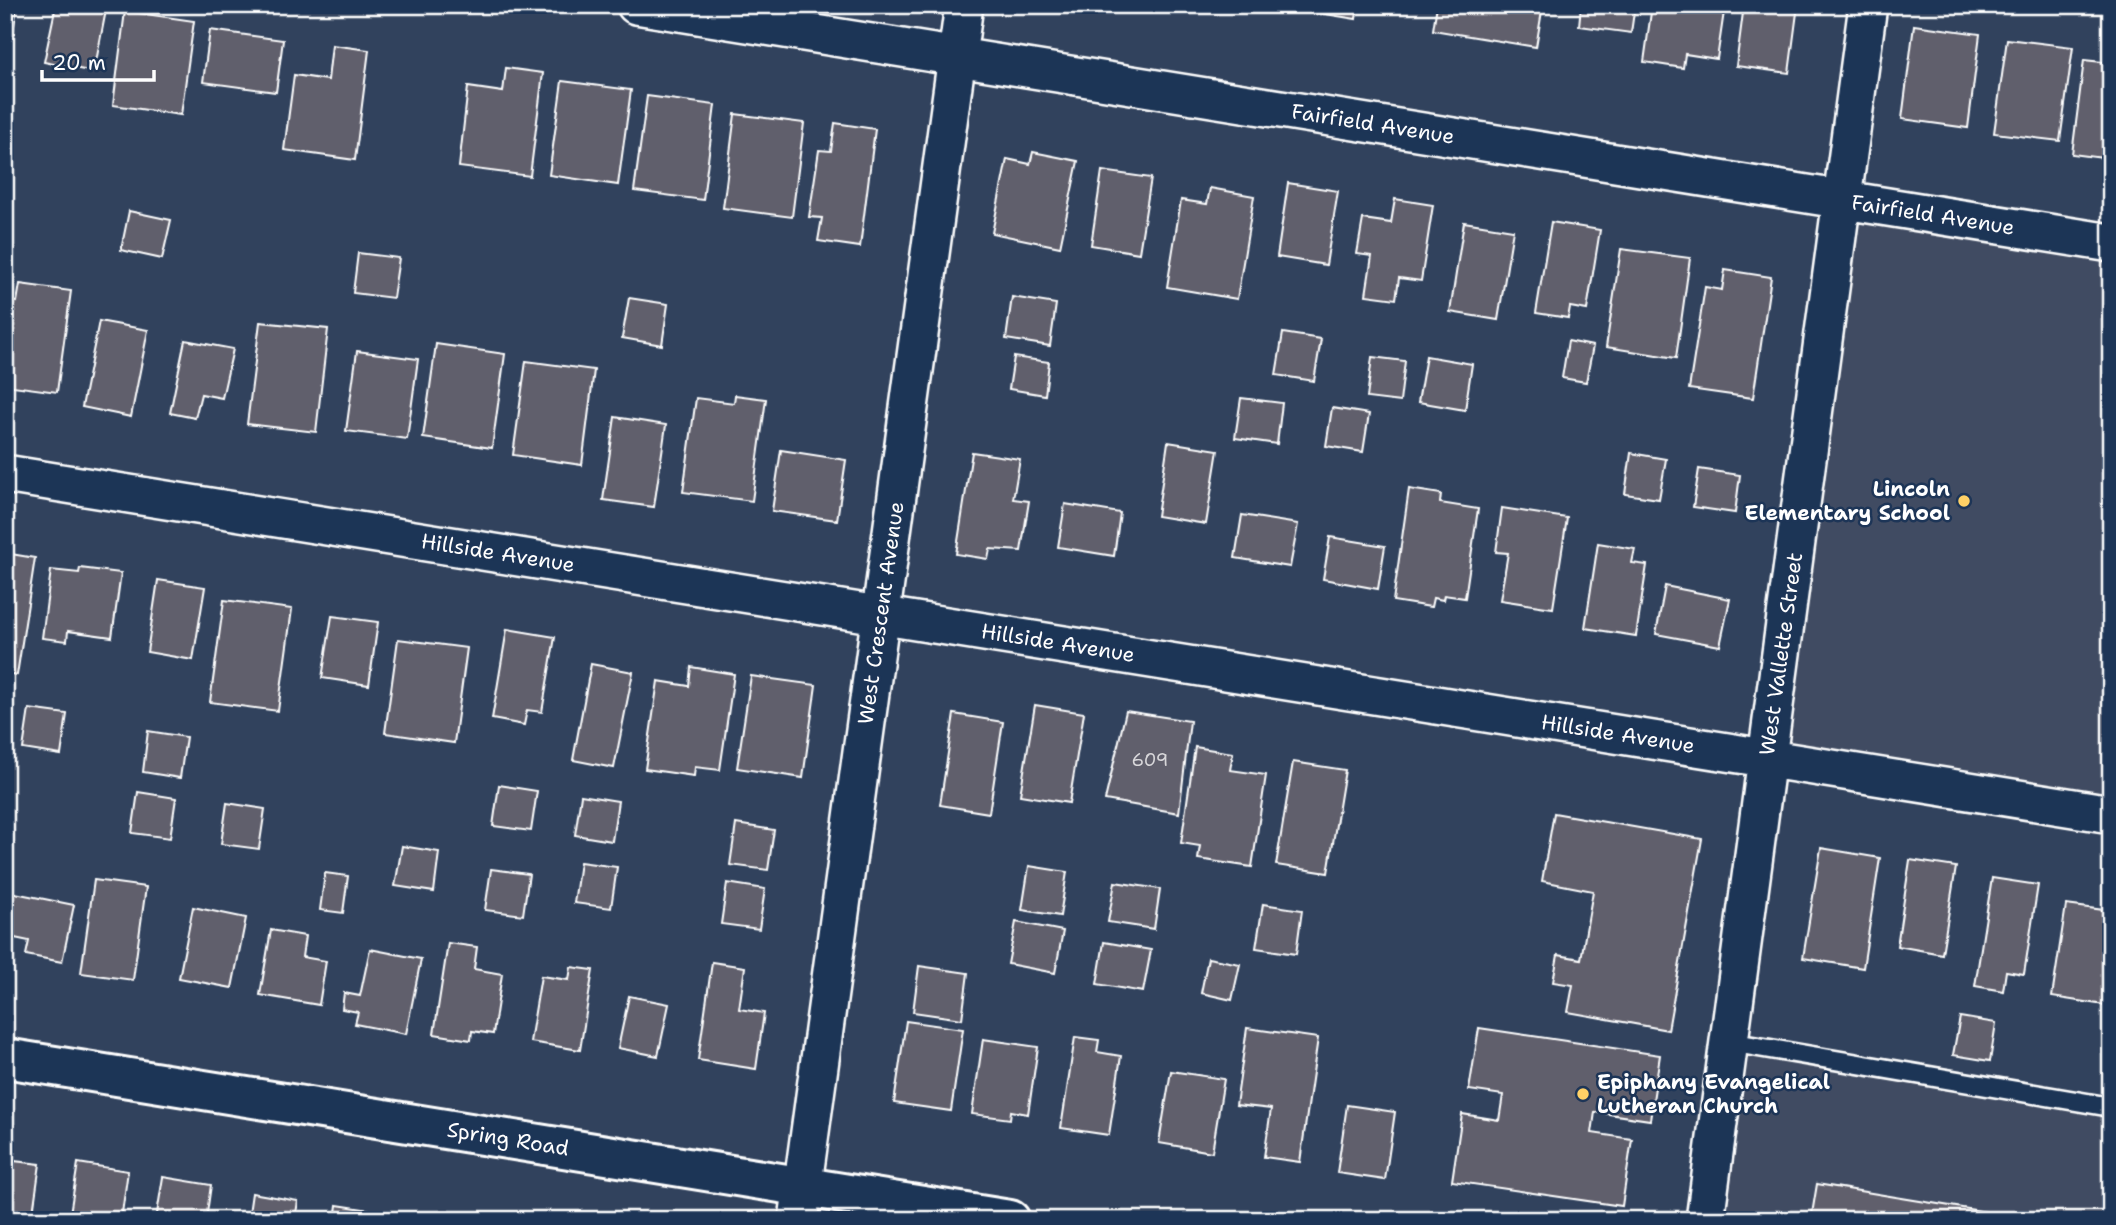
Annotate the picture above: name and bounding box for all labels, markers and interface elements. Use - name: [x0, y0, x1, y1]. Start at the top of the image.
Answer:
- scale bar: [42, 38, 154, 82]
- text: 20 m: [52, 49, 106, 77]
- street label: Fairfield Avenue: [1290, 97, 1456, 151]
- street label: Fairfield Avenue: [1850, 188, 2016, 242]
- place label: Lincoln Elementary School: [1745, 475, 1950, 527]
- marker: Lincoln Elementary School: [1956, 493, 1972, 509]
- street label: West Crescent Avenue: [851, 500, 911, 726]
- street label: Hillside Avenue: [419, 527, 577, 579]
- street label: West Vallette Street: [1753, 551, 1809, 757]
- street label: Hillside Avenue: [979, 617, 1137, 669]
- street label: Hillside Avenue: [1539, 708, 1697, 760]
- house number: 609: [1132, 748, 1168, 772]
- place label: Epiphany Evangelical Lutheran Church: [1597, 1068, 1830, 1120]
- marker: Epiphany Evangelical Lutheran Church: [1575, 1086, 1591, 1102]
- street label: Spring Road: [445, 1116, 571, 1162]

